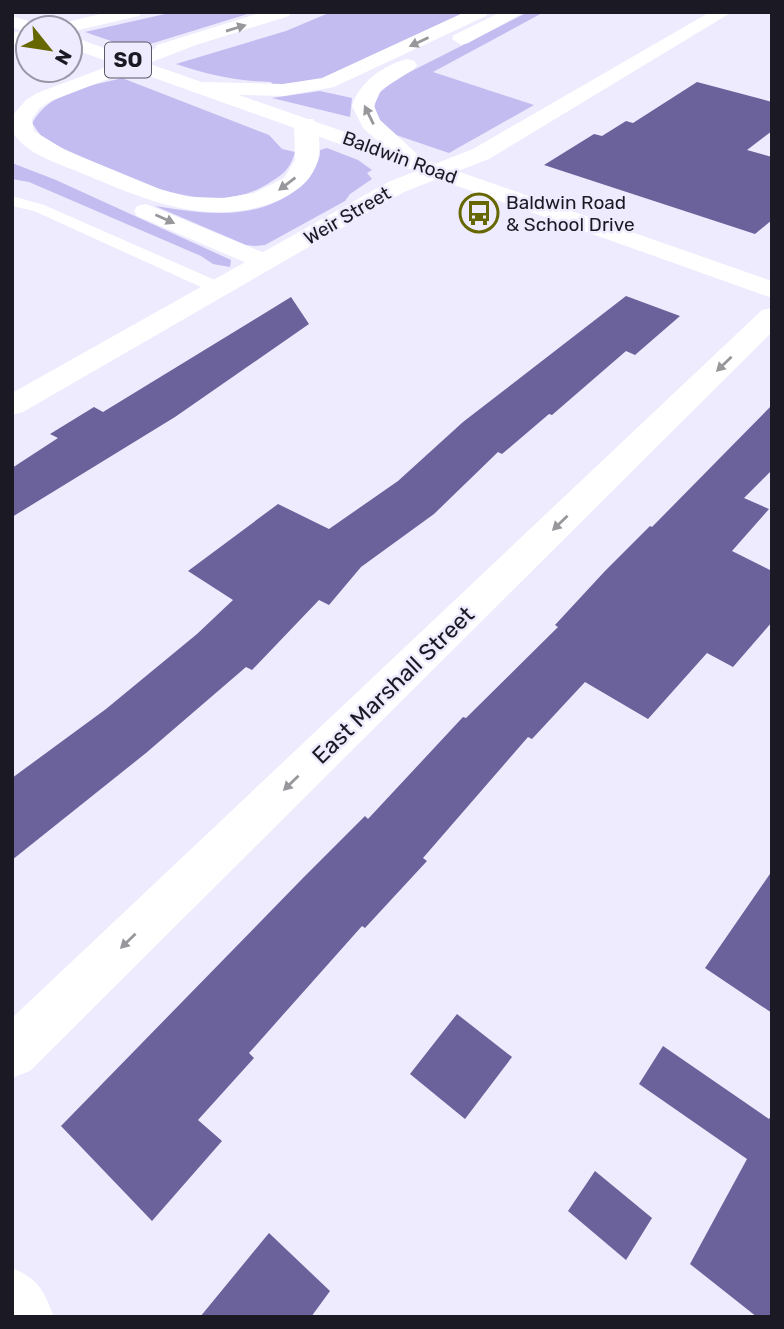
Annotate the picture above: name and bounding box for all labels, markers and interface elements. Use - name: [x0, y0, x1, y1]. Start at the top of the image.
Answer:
- north arrow: [14, 14, 84, 84]
- one-way arrow: [225, 22, 246, 33]
- one-way arrow: [409, 36, 429, 47]
- road number: SO: [105, 42, 151, 78]
- text: N: [50, 46, 77, 69]
- one-way arrow: [363, 104, 375, 125]
- street label: Baldwin Road: [339, 126, 460, 189]
- one-way arrow: [278, 177, 297, 191]
- street label: Weir Street: [300, 181, 395, 250]
- place label: Baldwin Road & School Drive: [506, 191, 635, 236]
- bus stop icon: Baldwin Road & School Drive: [458, 192, 500, 234]
- one-way arrow: [155, 213, 175, 225]
- one-way arrow: [716, 356, 733, 372]
- one-way arrow: [552, 514, 569, 531]
- street label: East Marshall Street: [306, 600, 480, 770]
- one-way arrow: [283, 775, 300, 791]
- one-way arrow: [120, 933, 137, 949]

